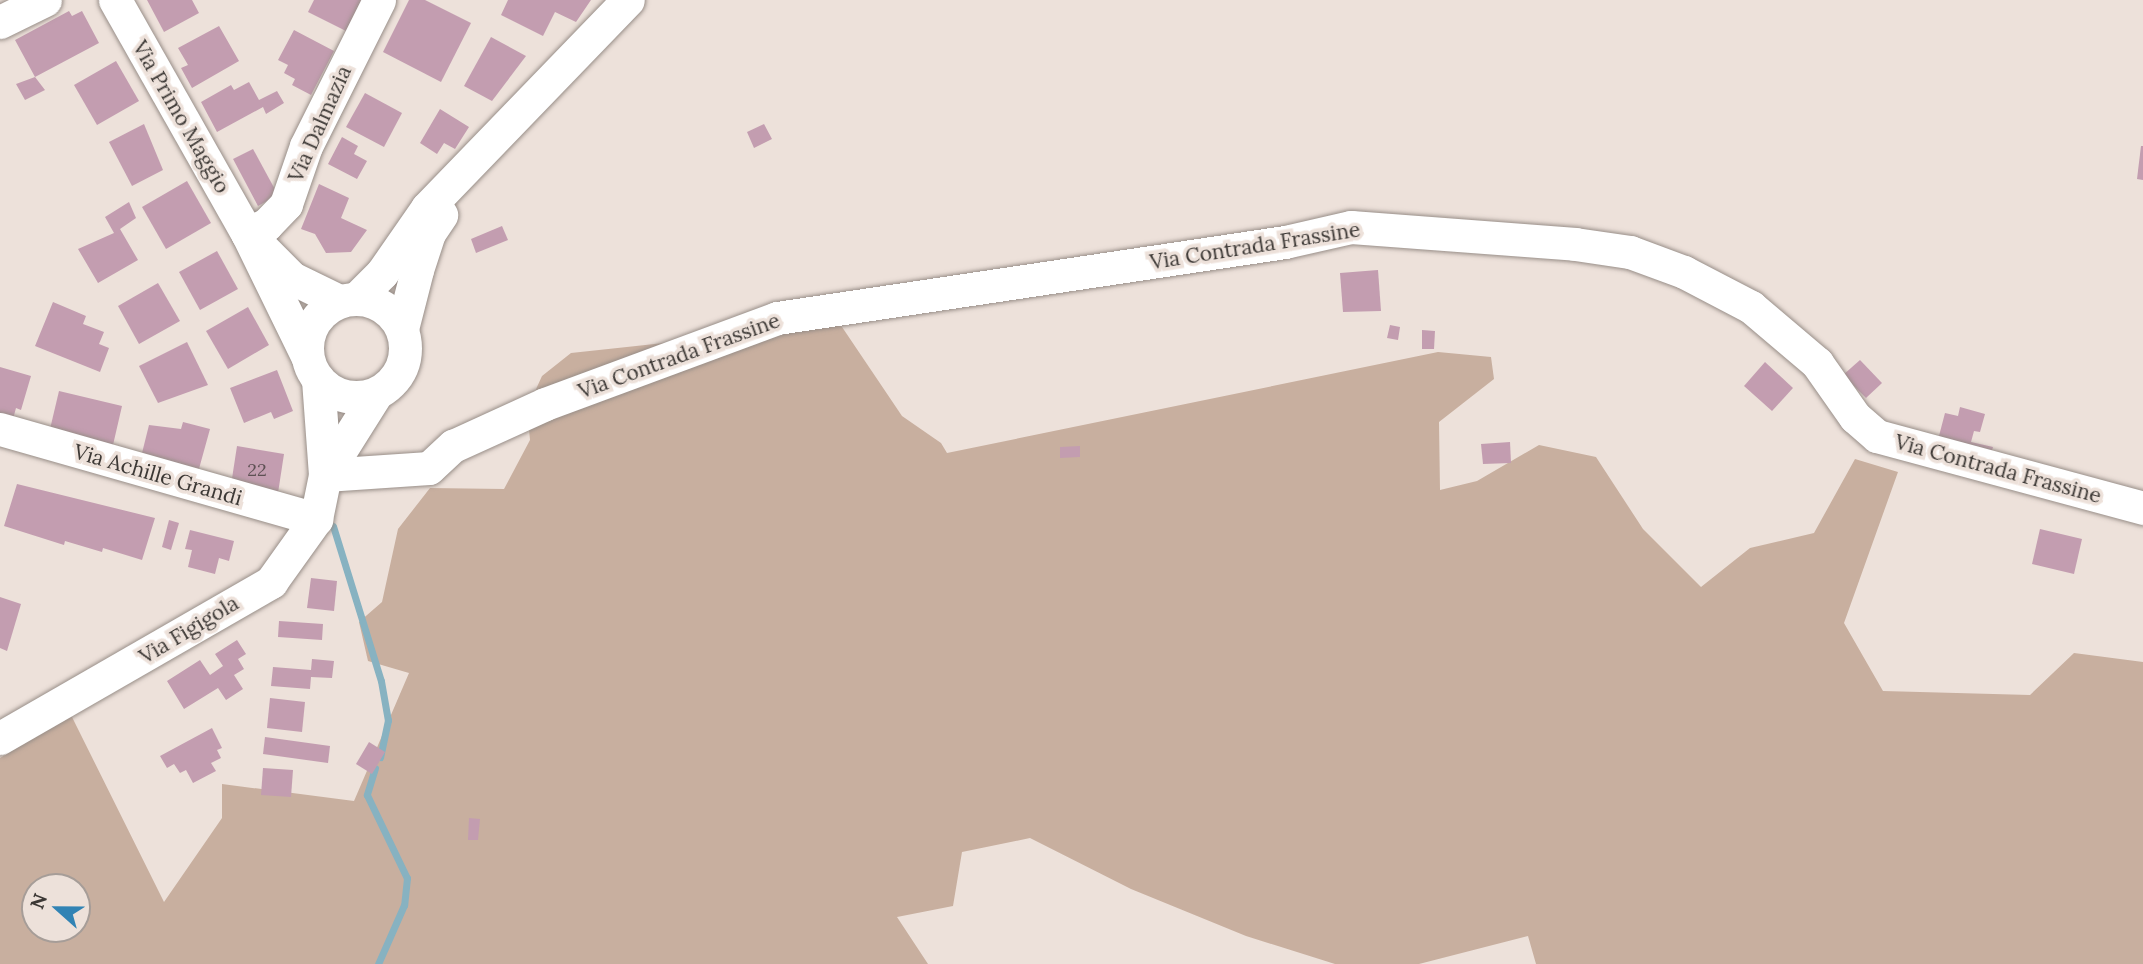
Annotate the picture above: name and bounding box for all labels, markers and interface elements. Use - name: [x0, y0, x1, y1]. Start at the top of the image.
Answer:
- street label: Via Primo Maggio: [127, 36, 235, 198]
- street label: Via Dalmazia: [283, 62, 357, 186]
- street label: Via Contrada Frassine: [1148, 217, 1362, 275]
- street label: Via Contrada Frassine: [575, 308, 783, 404]
- street label: Via Contrada Frassine: [1892, 429, 2104, 509]
- street label: Via Achille Grandi: [71, 439, 245, 511]
- house number: 22: [247, 459, 267, 481]
- street label: Via Figigola: [135, 591, 243, 669]
- north arrow: [21, 873, 91, 943]
- text: N: [24, 890, 52, 912]

